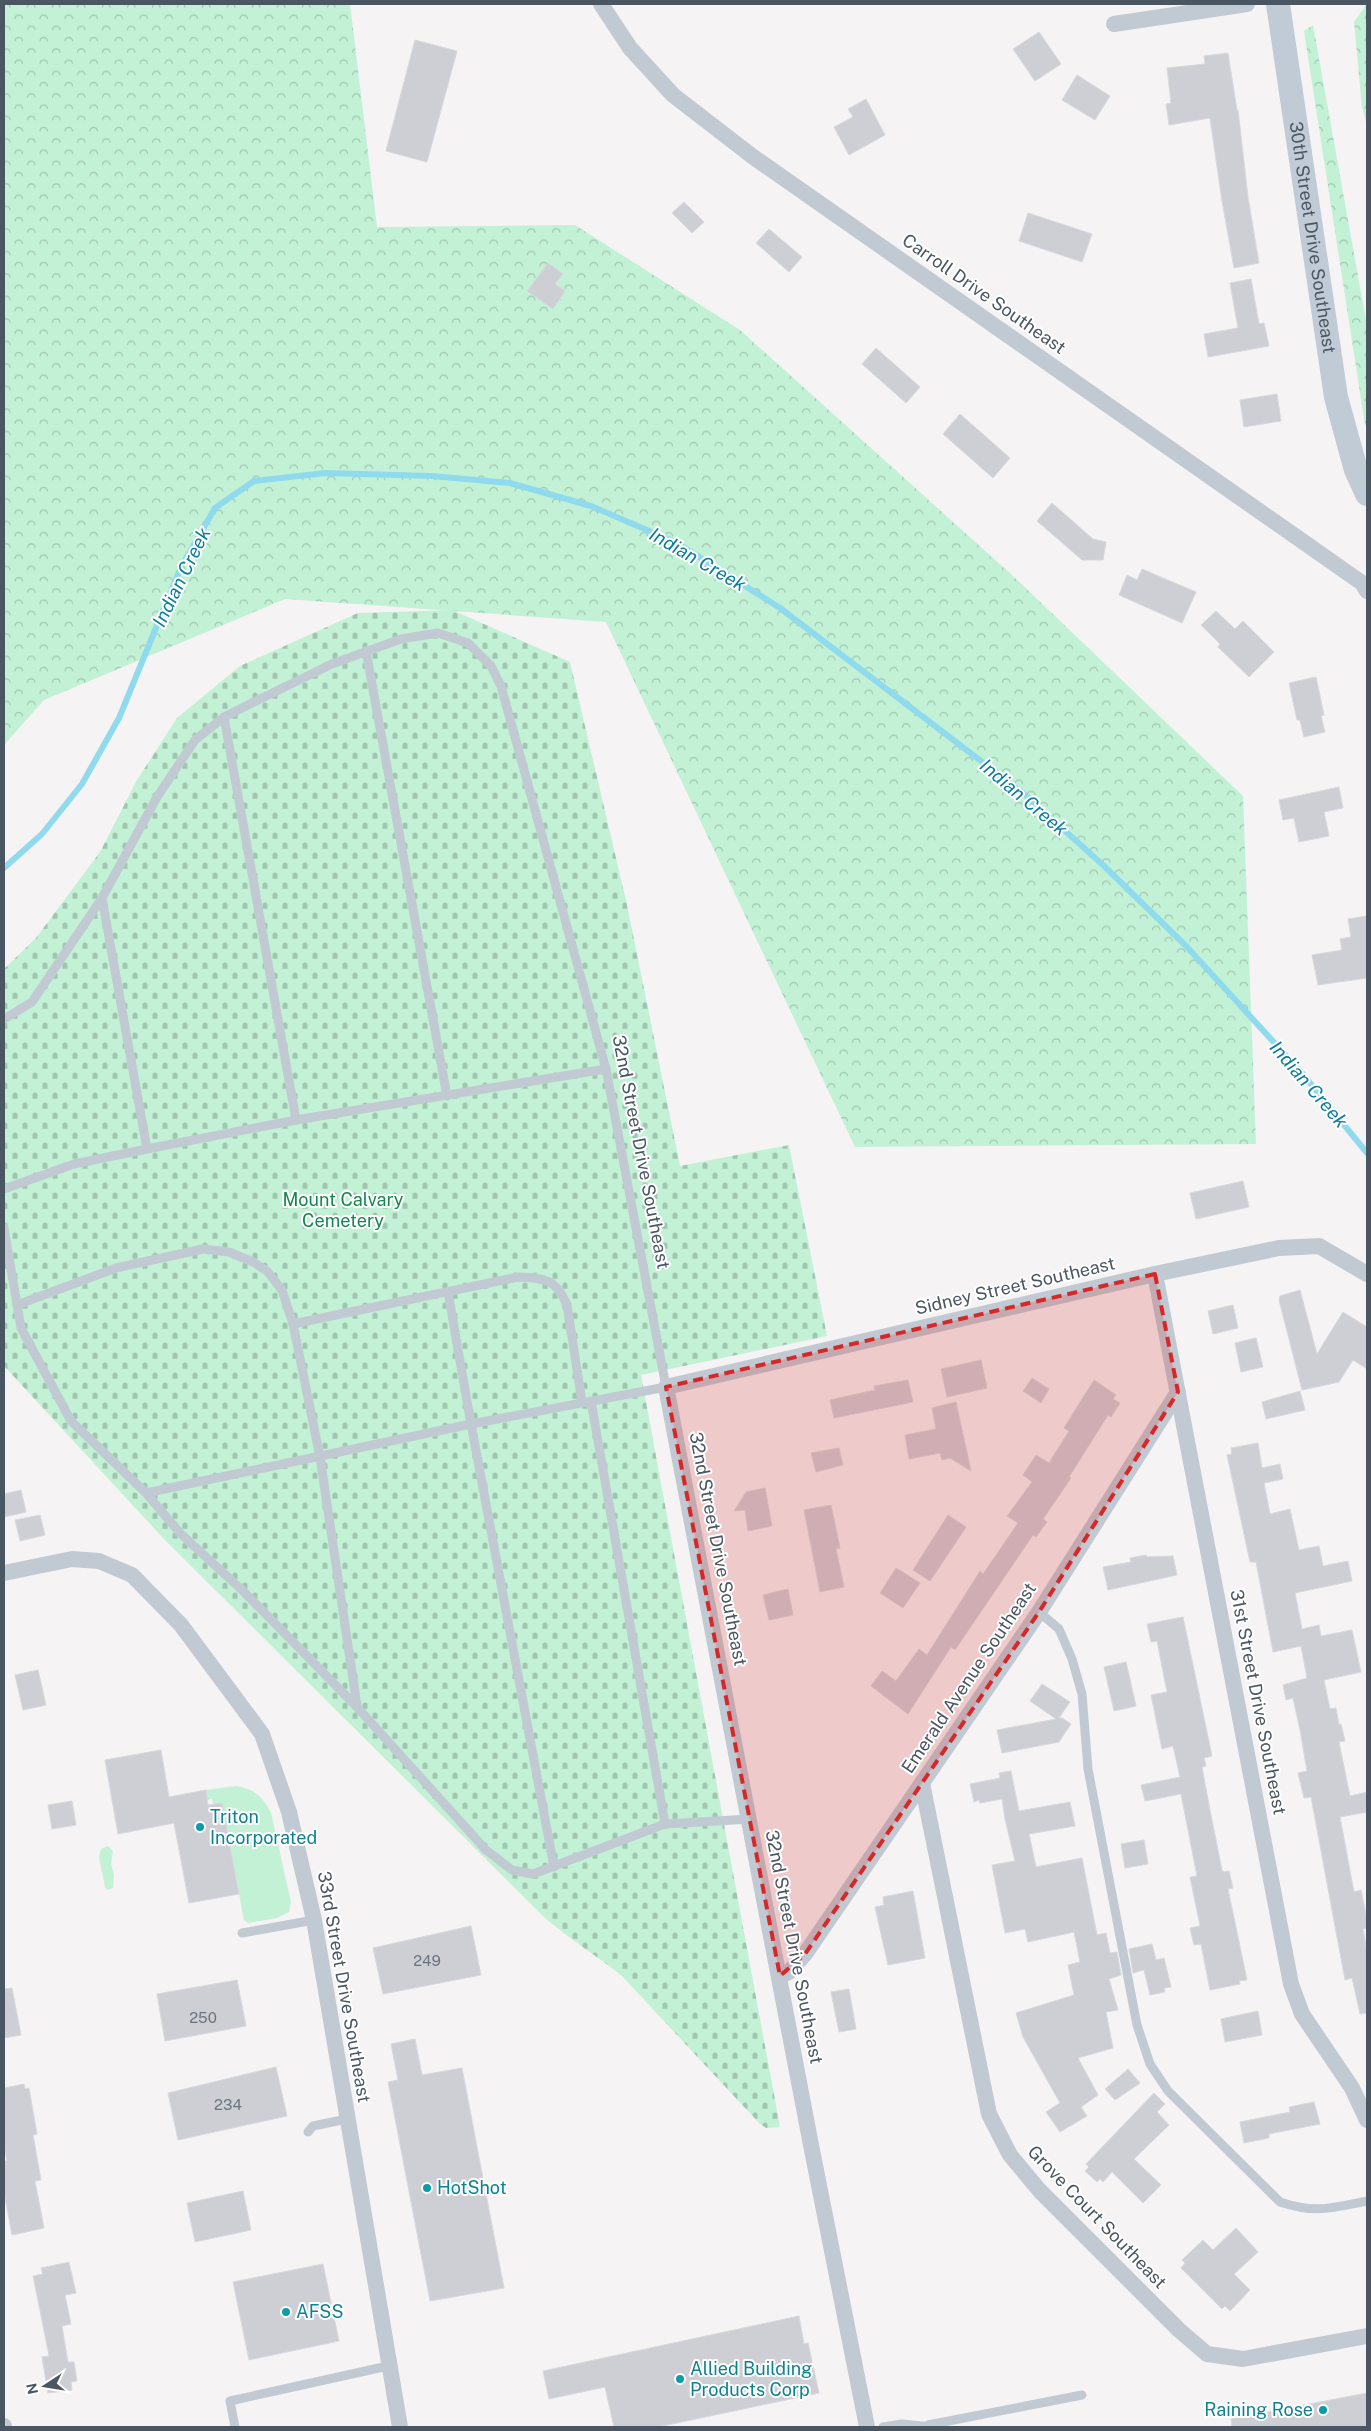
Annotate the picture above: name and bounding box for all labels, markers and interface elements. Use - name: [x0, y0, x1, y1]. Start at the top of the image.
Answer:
- street label: 30th Street Drive Southeast: [1285, 120, 1340, 355]
- street label: Carroll Drive Southeast: [899, 229, 1070, 358]
- water label: Indian Creek: [148, 523, 215, 630]
- water label: Indian Creek: [646, 523, 751, 596]
- water label: Indian Creek: [976, 754, 1073, 840]
- street label: 32nd Street Drive Southeast: [609, 1033, 674, 1271]
- water label: Indian Creek: [1265, 1036, 1353, 1132]
- park label: Mount Calvary Cemetery: [283, 1189, 404, 1231]
- street label: Sidney Street Southeast: [913, 1252, 1117, 1319]
- street label: 32nd Street Drive Southeast: [686, 1430, 751, 1668]
- street label: Emerald Avenue Southeast: [897, 1578, 1040, 1777]
- street label: 31st Street Drive Southeast: [1226, 1587, 1291, 1816]
- place label: Triton Incorporated: [210, 1806, 317, 1848]
- marker: Triton Incorporated: [194, 1821, 206, 1833]
- street label: 32nd Street Drive Southeast: [762, 1828, 827, 2066]
- street label: 33rd Street Drive Southeast: [314, 1870, 375, 2104]
- house number: 249: [413, 1952, 441, 1969]
- house number: 250: [189, 2009, 217, 2026]
- house number: 234: [214, 2096, 242, 2113]
- street label: Grove Court Southeast: [1024, 2141, 1171, 2292]
- place label: HotShot: [437, 2177, 507, 2198]
- marker: HotShot: [421, 2182, 433, 2194]
- place label: AFSS: [296, 2301, 344, 2322]
- marker: AFSS: [280, 2306, 292, 2318]
- place label: Allied Building Products Corp: [690, 2358, 812, 2400]
- north arrow: [20, 2361, 70, 2411]
- marker: Allied Building Products Corp: [674, 2373, 686, 2385]
- text: N: [23, 2382, 41, 2396]
- place label: Raining Rose: [1204, 2399, 1313, 2420]
- marker: Raining Rose: [1317, 2404, 1329, 2416]

